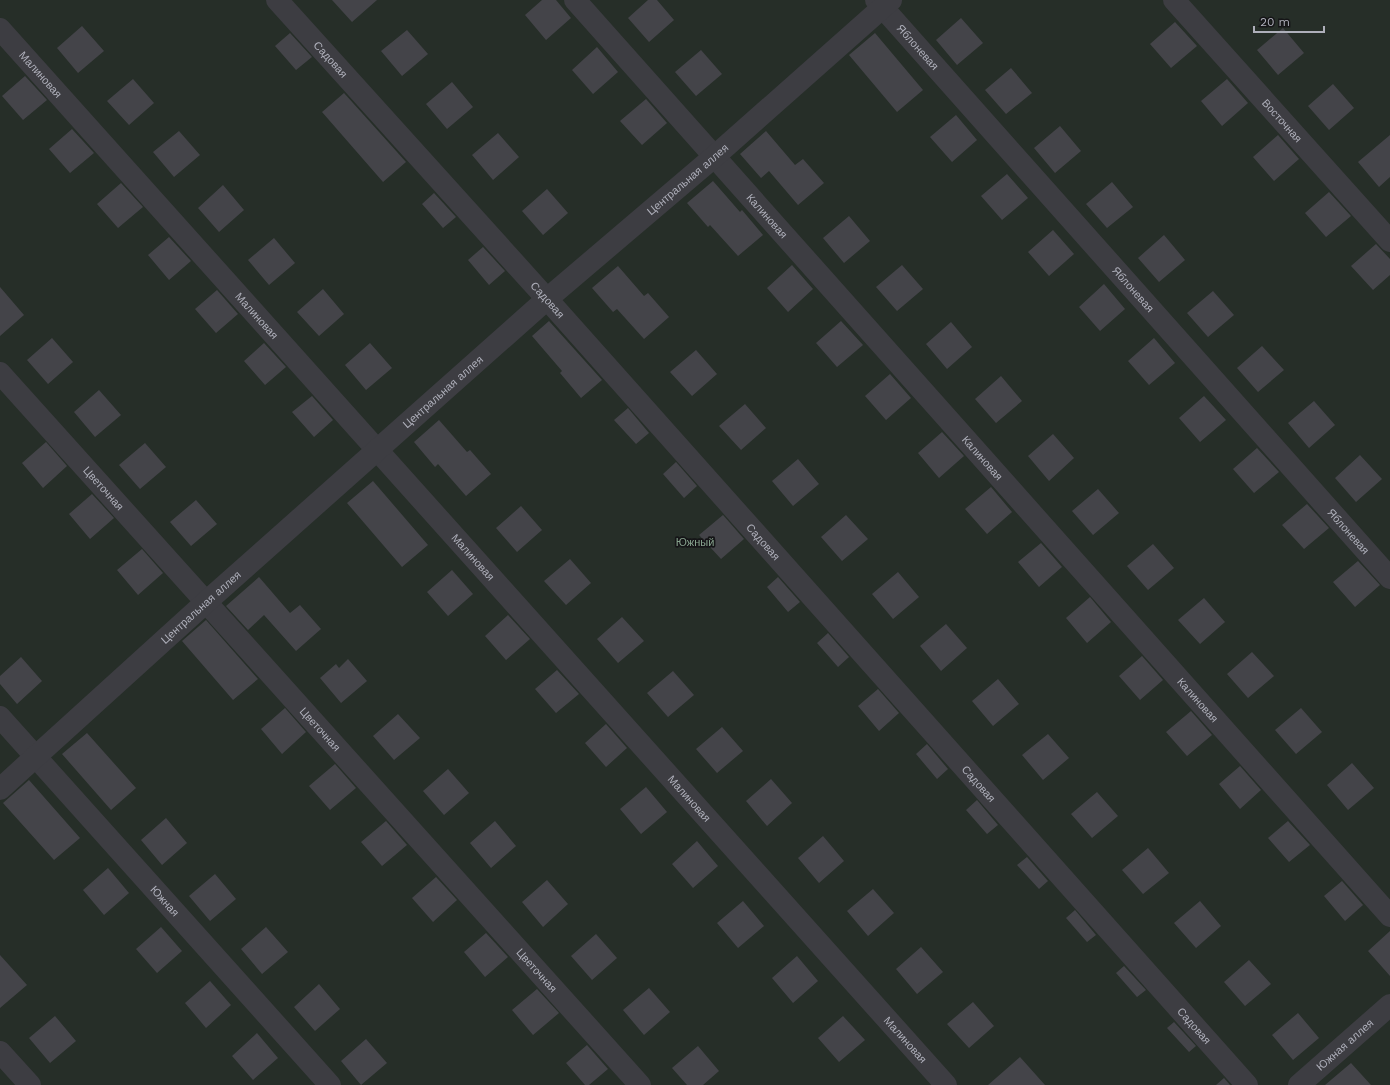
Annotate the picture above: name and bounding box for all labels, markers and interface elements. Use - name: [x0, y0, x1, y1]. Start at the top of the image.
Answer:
- scale bar: [1254, 8, 1324, 34]
- text: 20 m: [1260, 15, 1290, 29]
- street label: Яблоневая: [894, 22, 942, 73]
- street label: Садовая: [311, 38, 350, 80]
- street label: Малиновая: [17, 48, 65, 100]
- street label: Восточная: [1259, 96, 1305, 145]
- street label: Центральная аллея: [644, 141, 731, 218]
- street label: Калиновая: [744, 191, 790, 241]
- street label: Яблоневая: [1110, 264, 1157, 315]
- street label: Садовая: [528, 279, 567, 321]
- street label: Малиновая: [233, 290, 281, 342]
- street label: Центральная аллея: [400, 353, 486, 431]
- street label: Калиновая: [959, 433, 1006, 483]
- street label: Цветочная: [81, 464, 127, 513]
- street label: Яблоневая: [1325, 506, 1372, 557]
- street label: Садовая: [744, 521, 783, 563]
- street label: Малиновая: [449, 531, 497, 583]
- park label: Южный: [676, 536, 714, 549]
- street label: Центральная аллея: [158, 568, 243, 646]
- street label: Калиновая: [1175, 675, 1221, 725]
- street label: Цветочная: [297, 705, 343, 754]
- street label: Садовая: [959, 763, 998, 805]
- street label: Малиновая: [665, 772, 713, 824]
- street label: Южная: [148, 883, 182, 919]
- street label: Цветочная: [514, 946, 560, 995]
- street label: Садовая: [1175, 1005, 1214, 1047]
- street label: Малиновая: [881, 1014, 930, 1066]
- street label: Южная аллея: [1314, 1016, 1376, 1073]

